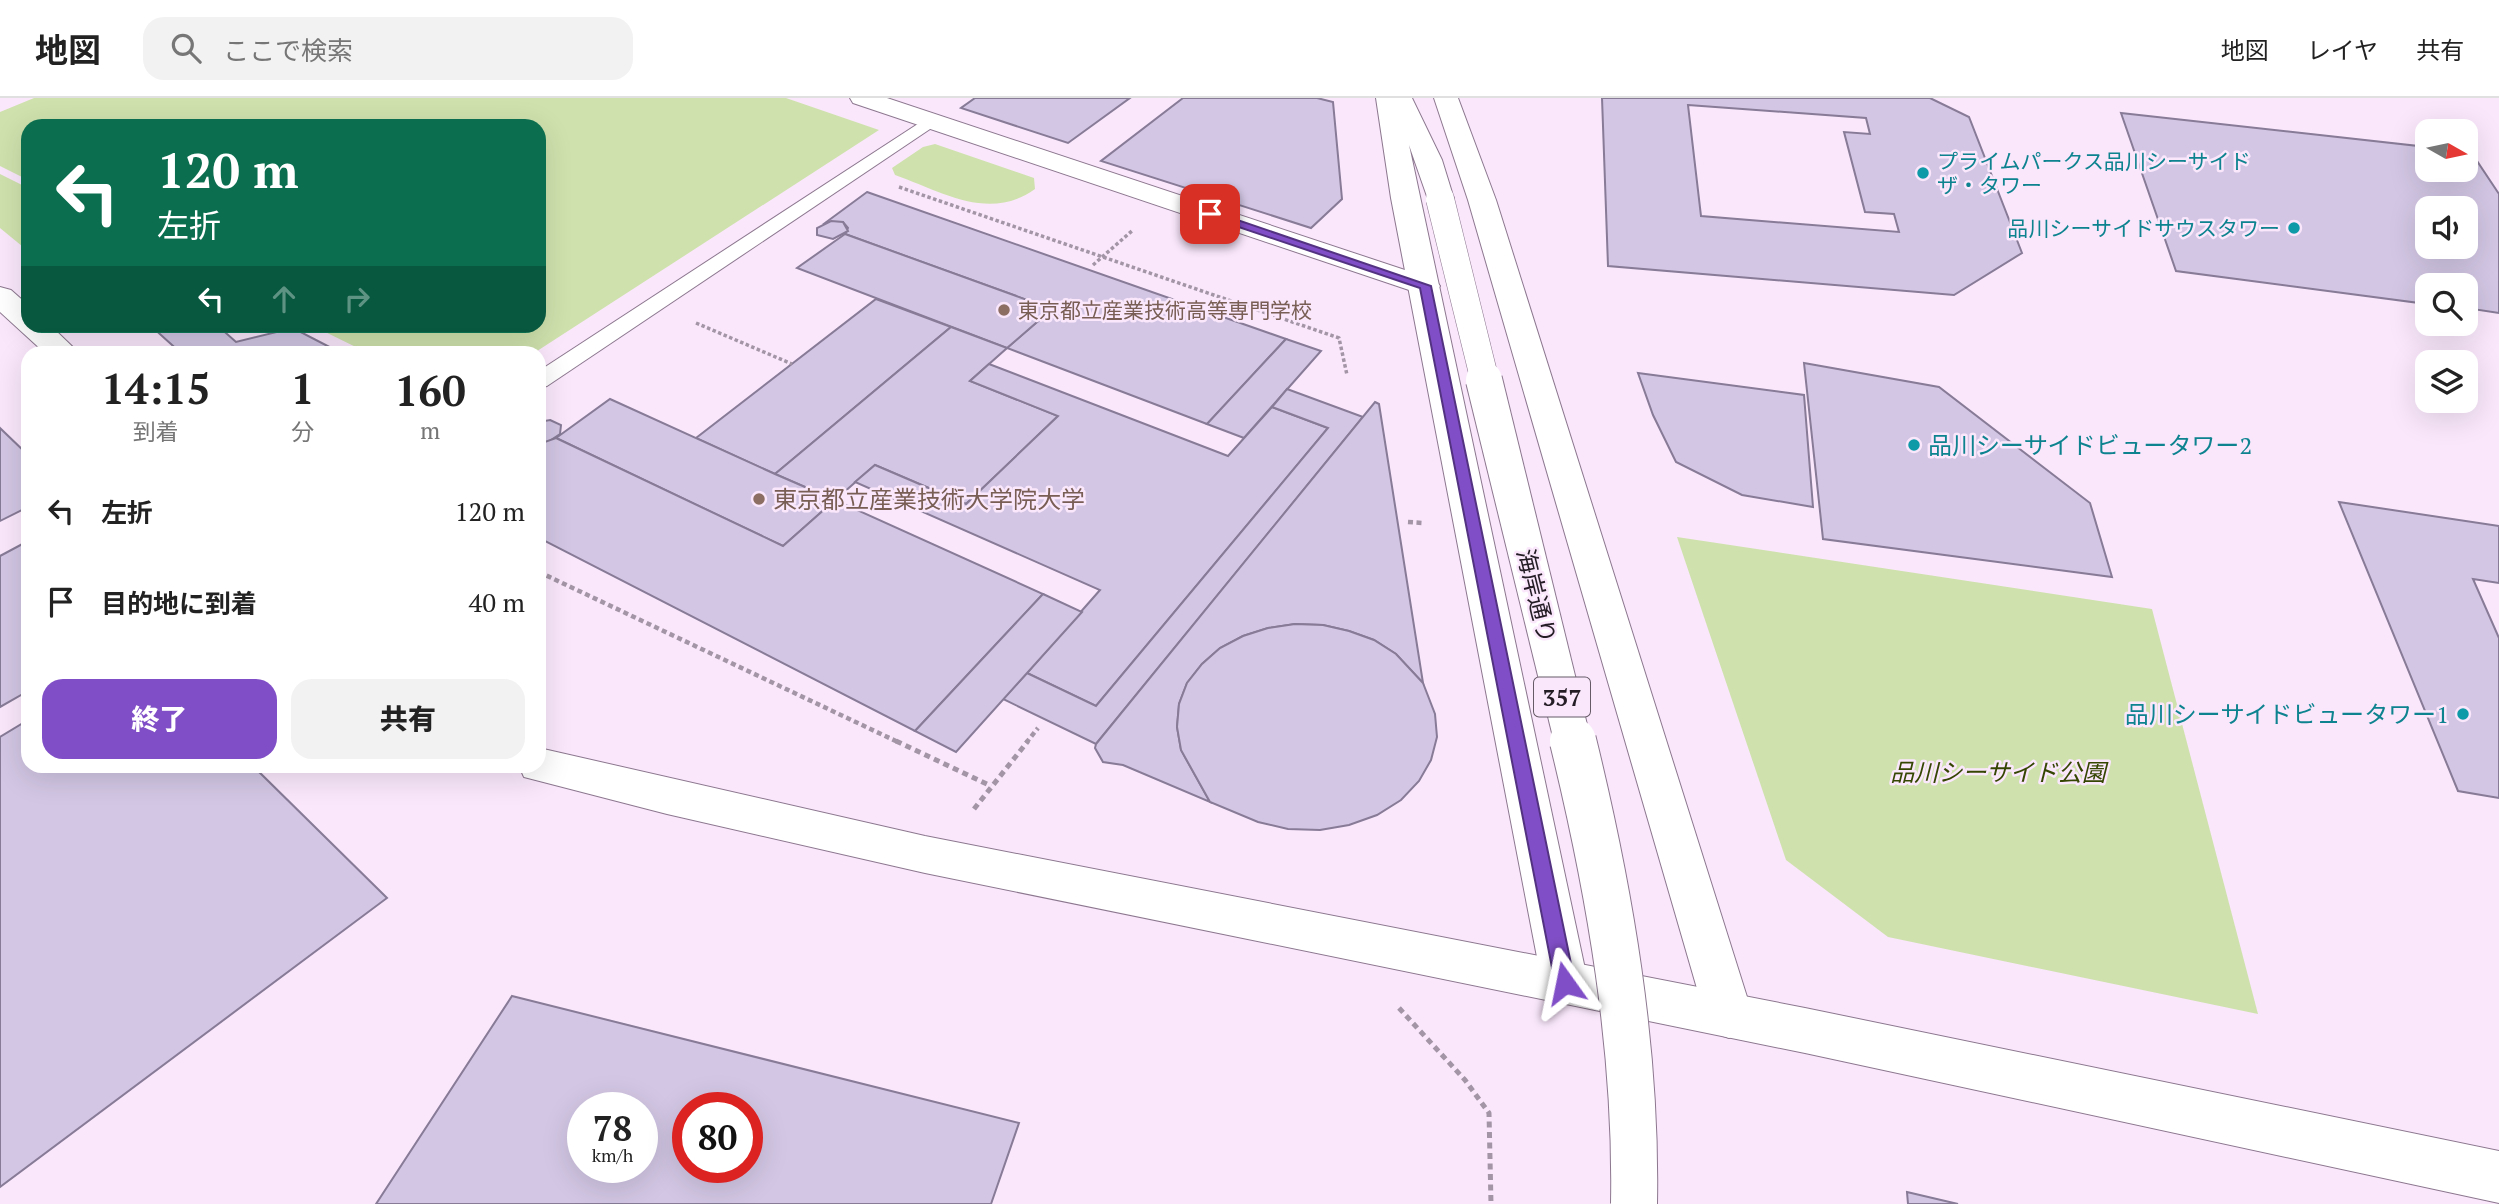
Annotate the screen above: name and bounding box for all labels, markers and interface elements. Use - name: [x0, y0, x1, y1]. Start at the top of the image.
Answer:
- search box: [143, 17, 633, 80]
- text: 地図: [35, 28, 101, 71]
- icon: search: [167, 29, 205, 67]
- text: ここで検索: [223, 33, 353, 67]
- text: 地図: [2221, 34, 2269, 66]
- text: レイヤ: [2307, 34, 2378, 66]
- text: 共有: [2416, 34, 2464, 66]
- north arrow: [2415, 119, 2478, 182]
- map controls: [2415, 119, 2478, 413]
- text: 120 m: [157, 137, 299, 202]
- icon: left: [42, 147, 133, 238]
- place label: プライムパークス品川シーサイド ザ・タワー: [1937, 147, 2251, 199]
- marker: プライムパークス品川シーサイド ザ・タワー: [1915, 165, 1931, 181]
- pin: [1180, 184, 1240, 244]
- icon: arrive: [1191, 195, 1229, 233]
- button: sound: [2415, 196, 2478, 259]
- text: 左折: [157, 204, 221, 246]
- place label: 品川シーサイドサウスタワー: [2007, 214, 2280, 242]
- marker: 品川シーサイドサウスタワー: [2286, 220, 2302, 236]
- button: search: [2415, 273, 2478, 336]
- icon: left: [192, 280, 230, 318]
- icon: ahead: [265, 280, 303, 318]
- icon: right: [338, 280, 376, 318]
- place label: 東京都立産業技術高等専門学校: [1018, 296, 1312, 324]
- marker: 東京都立産業技術高等専門学校: [996, 302, 1012, 318]
- button: layers: [2415, 350, 2478, 413]
- text: 14:15: [101, 360, 211, 416]
- text: 1: [291, 360, 314, 416]
- text: 160: [395, 362, 466, 418]
- text: m: [420, 415, 440, 446]
- text: 到着: [133, 416, 179, 447]
- text: 分: [291, 416, 314, 447]
- place label: 品川シーサイドビュータワー2: [1928, 429, 2252, 461]
- marker: 品川シーサイドビュータワー2: [1906, 437, 1922, 453]
- place label: 東京都立産業技術大学院大学: [773, 483, 1085, 515]
- marker: 東京都立産業技術大学院大学: [751, 491, 767, 507]
- icon: left: [42, 492, 80, 530]
- text: 120 m: [455, 494, 525, 528]
- text: 左折: [101, 495, 153, 529]
- street label: 海岸通り: [1510, 546, 1564, 646]
- icon: arrive: [42, 583, 80, 621]
- text: 40 m: [469, 585, 525, 619]
- text: 目的地に到着: [101, 586, 257, 620]
- road number: 357: [1534, 678, 1590, 716]
- button: 終了: [42, 679, 277, 759]
- button: 共有: [291, 679, 525, 759]
- place label: 品川シーサイドビュータワー1: [2125, 698, 2449, 730]
- marker: 品川シーサイドビュータワー1: [2455, 706, 2471, 722]
- park label: 品川シーサイド公園: [1890, 756, 2109, 788]
- position arrow: [1528, 946, 1602, 1020]
- speed limit sign: 80: [672, 1092, 763, 1183]
- text: 78: [593, 1105, 632, 1151]
- text: km/h: [592, 1143, 633, 1167]

